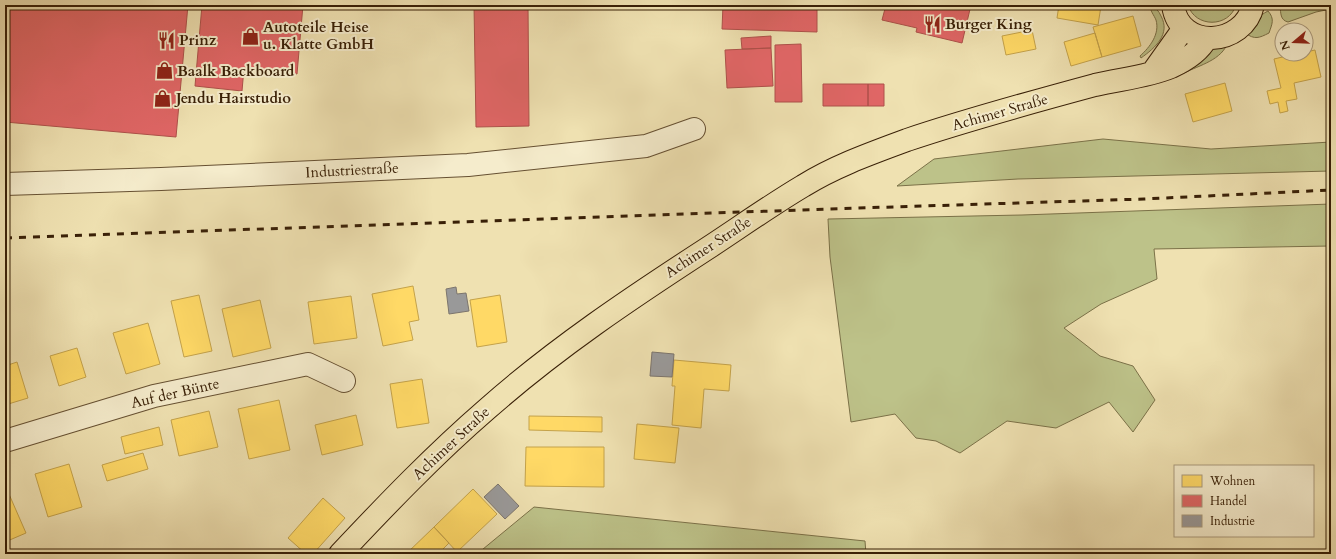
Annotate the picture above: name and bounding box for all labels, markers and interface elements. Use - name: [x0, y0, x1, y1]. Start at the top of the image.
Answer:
- restaurant icon: Burger King: [922, 14, 942, 34]
- place label: Burger King: [945, 14, 1032, 34]
- place label: Autoteile Heise u. Klatte GmbH: [263, 17, 374, 54]
- north arrow: [1274, 22, 1314, 62]
- shop icon: Autoteile Heise u. Klatte GmbH: [240, 26, 260, 46]
- restaurant icon: Prinz: [156, 30, 176, 50]
- place label: Prinz: [179, 30, 217, 50]
- text: N: [1276, 38, 1294, 52]
- shop icon: Baalk Backboard: [154, 61, 174, 81]
- place label: Baalk Backboard: [177, 61, 295, 81]
- shop icon: Jendu Hairstudio: [153, 88, 173, 108]
- place label: Jendu Hairstudio: [174, 88, 291, 108]
- street label: Achimer Straße: [950, 89, 1050, 135]
- street label: Industriestraße: [305, 158, 399, 182]
- street label: Achimer Straße: [661, 212, 755, 282]
- street label: Auf der Bünte: [129, 373, 221, 413]
- street label: Achimer Straße: [408, 402, 494, 484]
- legend: [1174, 465, 1314, 537]
- text: Wohnen: [1209, 473, 1256, 489]
- text: Handel: [1210, 493, 1247, 509]
- text: Industrie: [1210, 513, 1255, 529]

